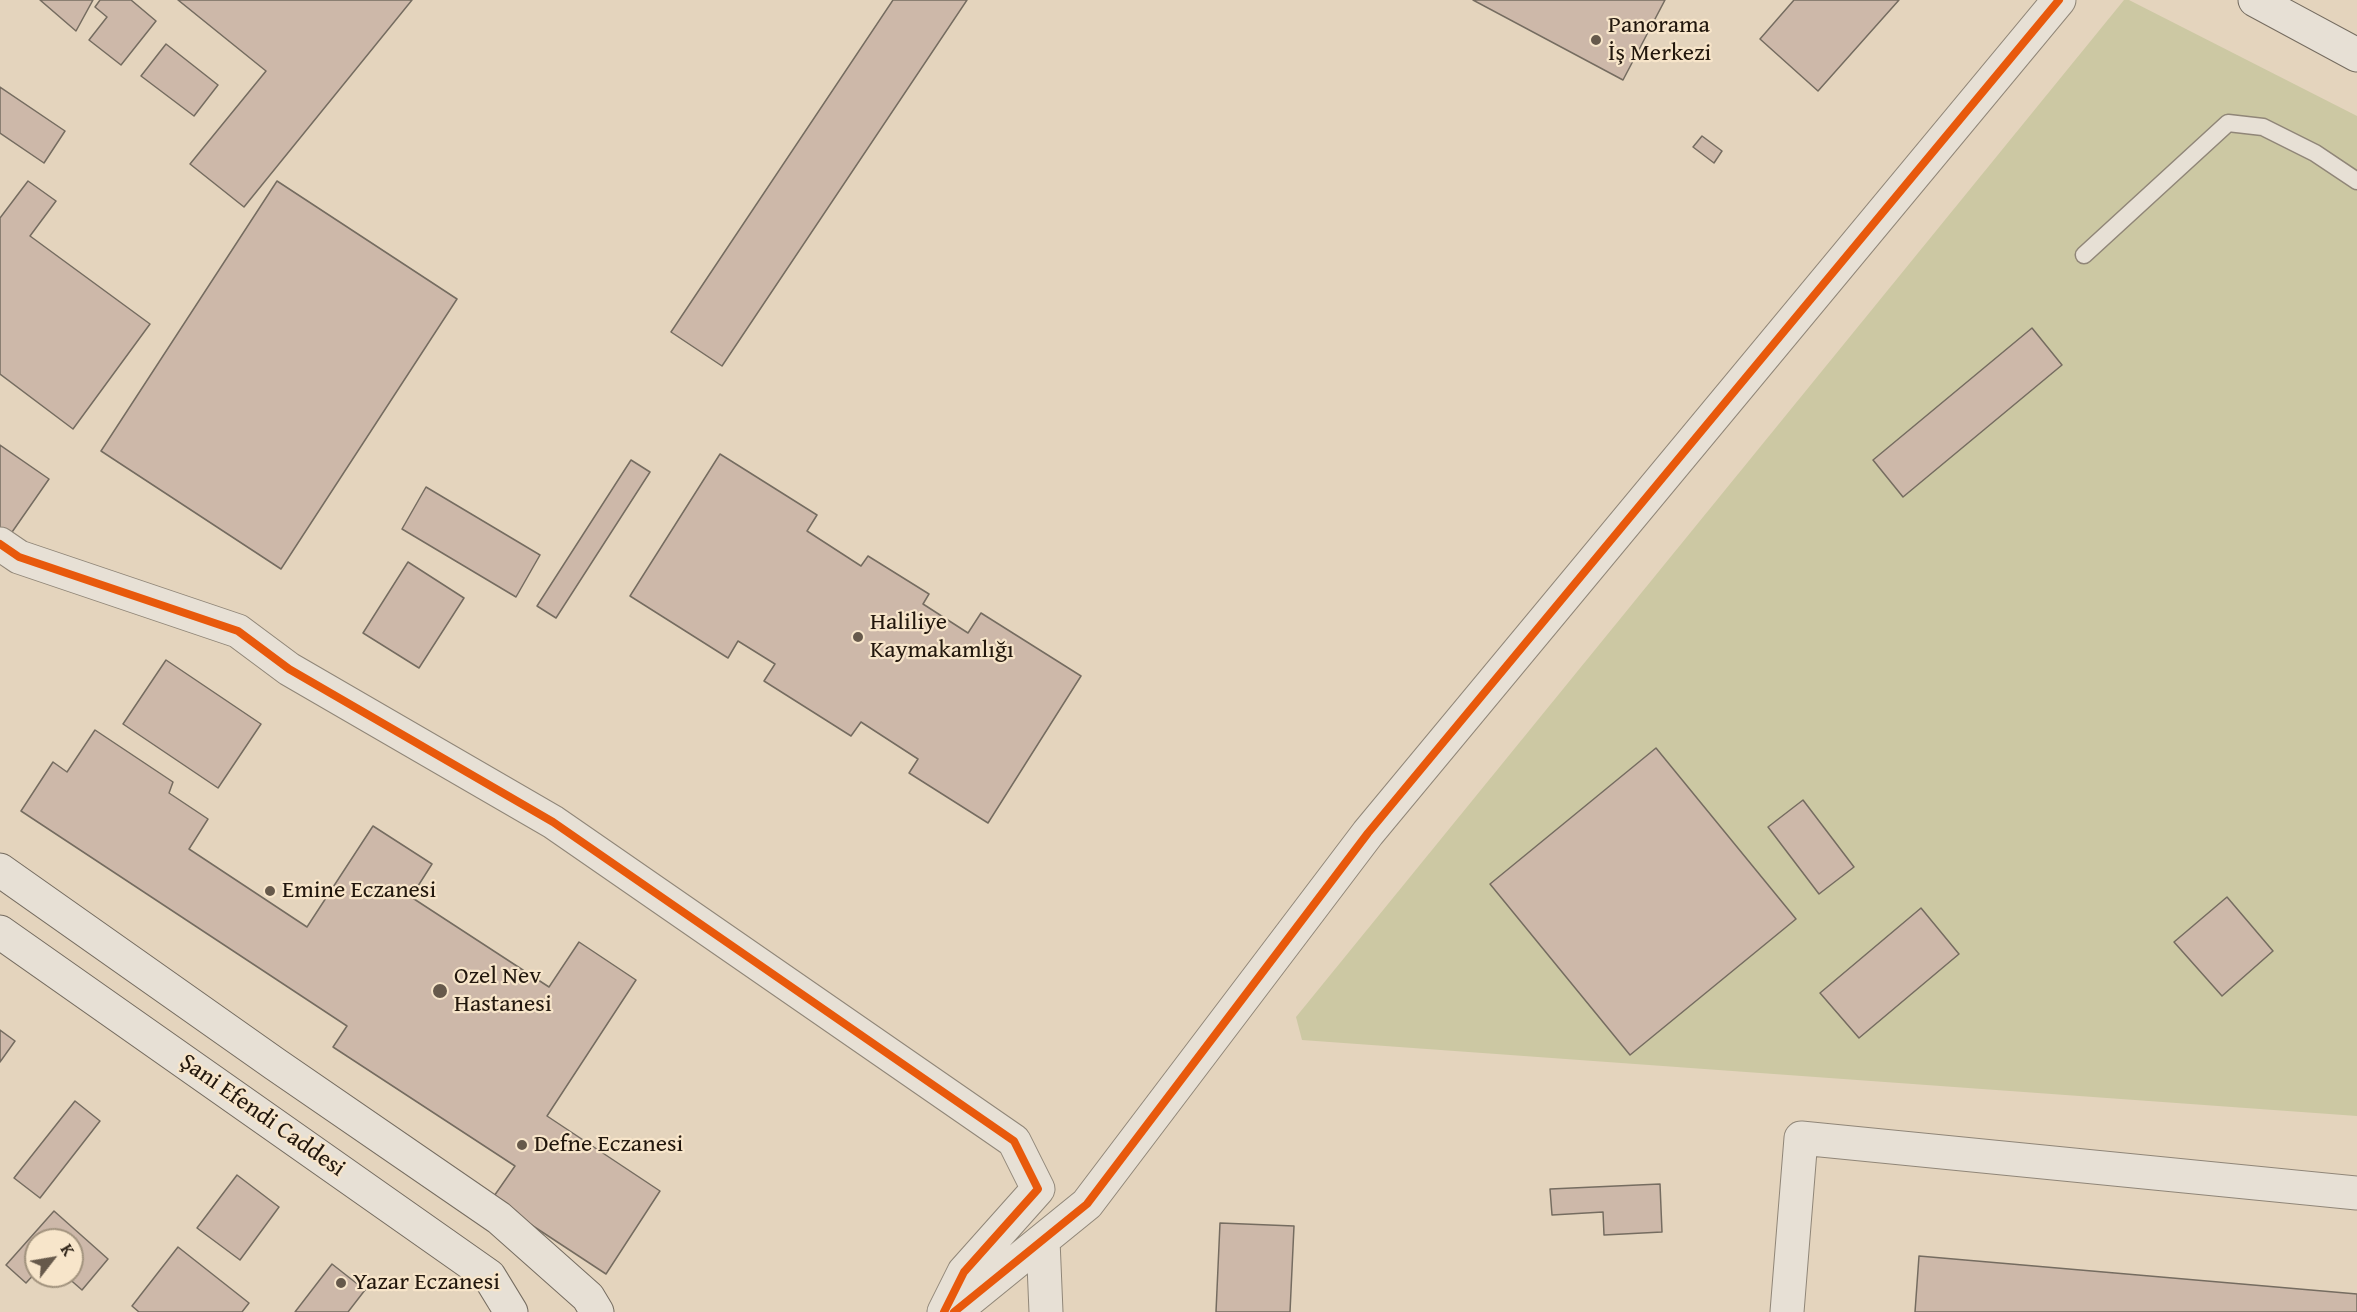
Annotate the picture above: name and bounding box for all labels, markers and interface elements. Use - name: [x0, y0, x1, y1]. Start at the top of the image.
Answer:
- place label: Panorama İş Merkezi: [1608, 12, 1711, 68]
- marker: Panorama İş Merkezi: [1589, 33, 1603, 47]
- place label: Haliliye Kaymakamlığı: [870, 609, 1014, 665]
- marker: Haliliye Kaymakamlığı: [851, 630, 865, 644]
- place label: Emine Eczanesi: [282, 877, 436, 905]
- marker: Emine Eczanesi: [263, 884, 277, 898]
- place label: Ozel Nev Hastanesi: [454, 963, 552, 1019]
- marker: Ozel Nev Hastanesi: [431, 982, 449, 1000]
- street label: Şani Efendi Caddesi: [174, 1048, 350, 1184]
- place label: Defne Eczanesi: [534, 1131, 683, 1159]
- marker: Defne Eczanesi: [515, 1138, 529, 1152]
- north arrow: [24, 1228, 84, 1288]
- text: K: [55, 1239, 81, 1260]
- place label: Yazar Eczanesi: [353, 1269, 500, 1297]
- marker: Yazar Eczanesi: [334, 1276, 348, 1290]

